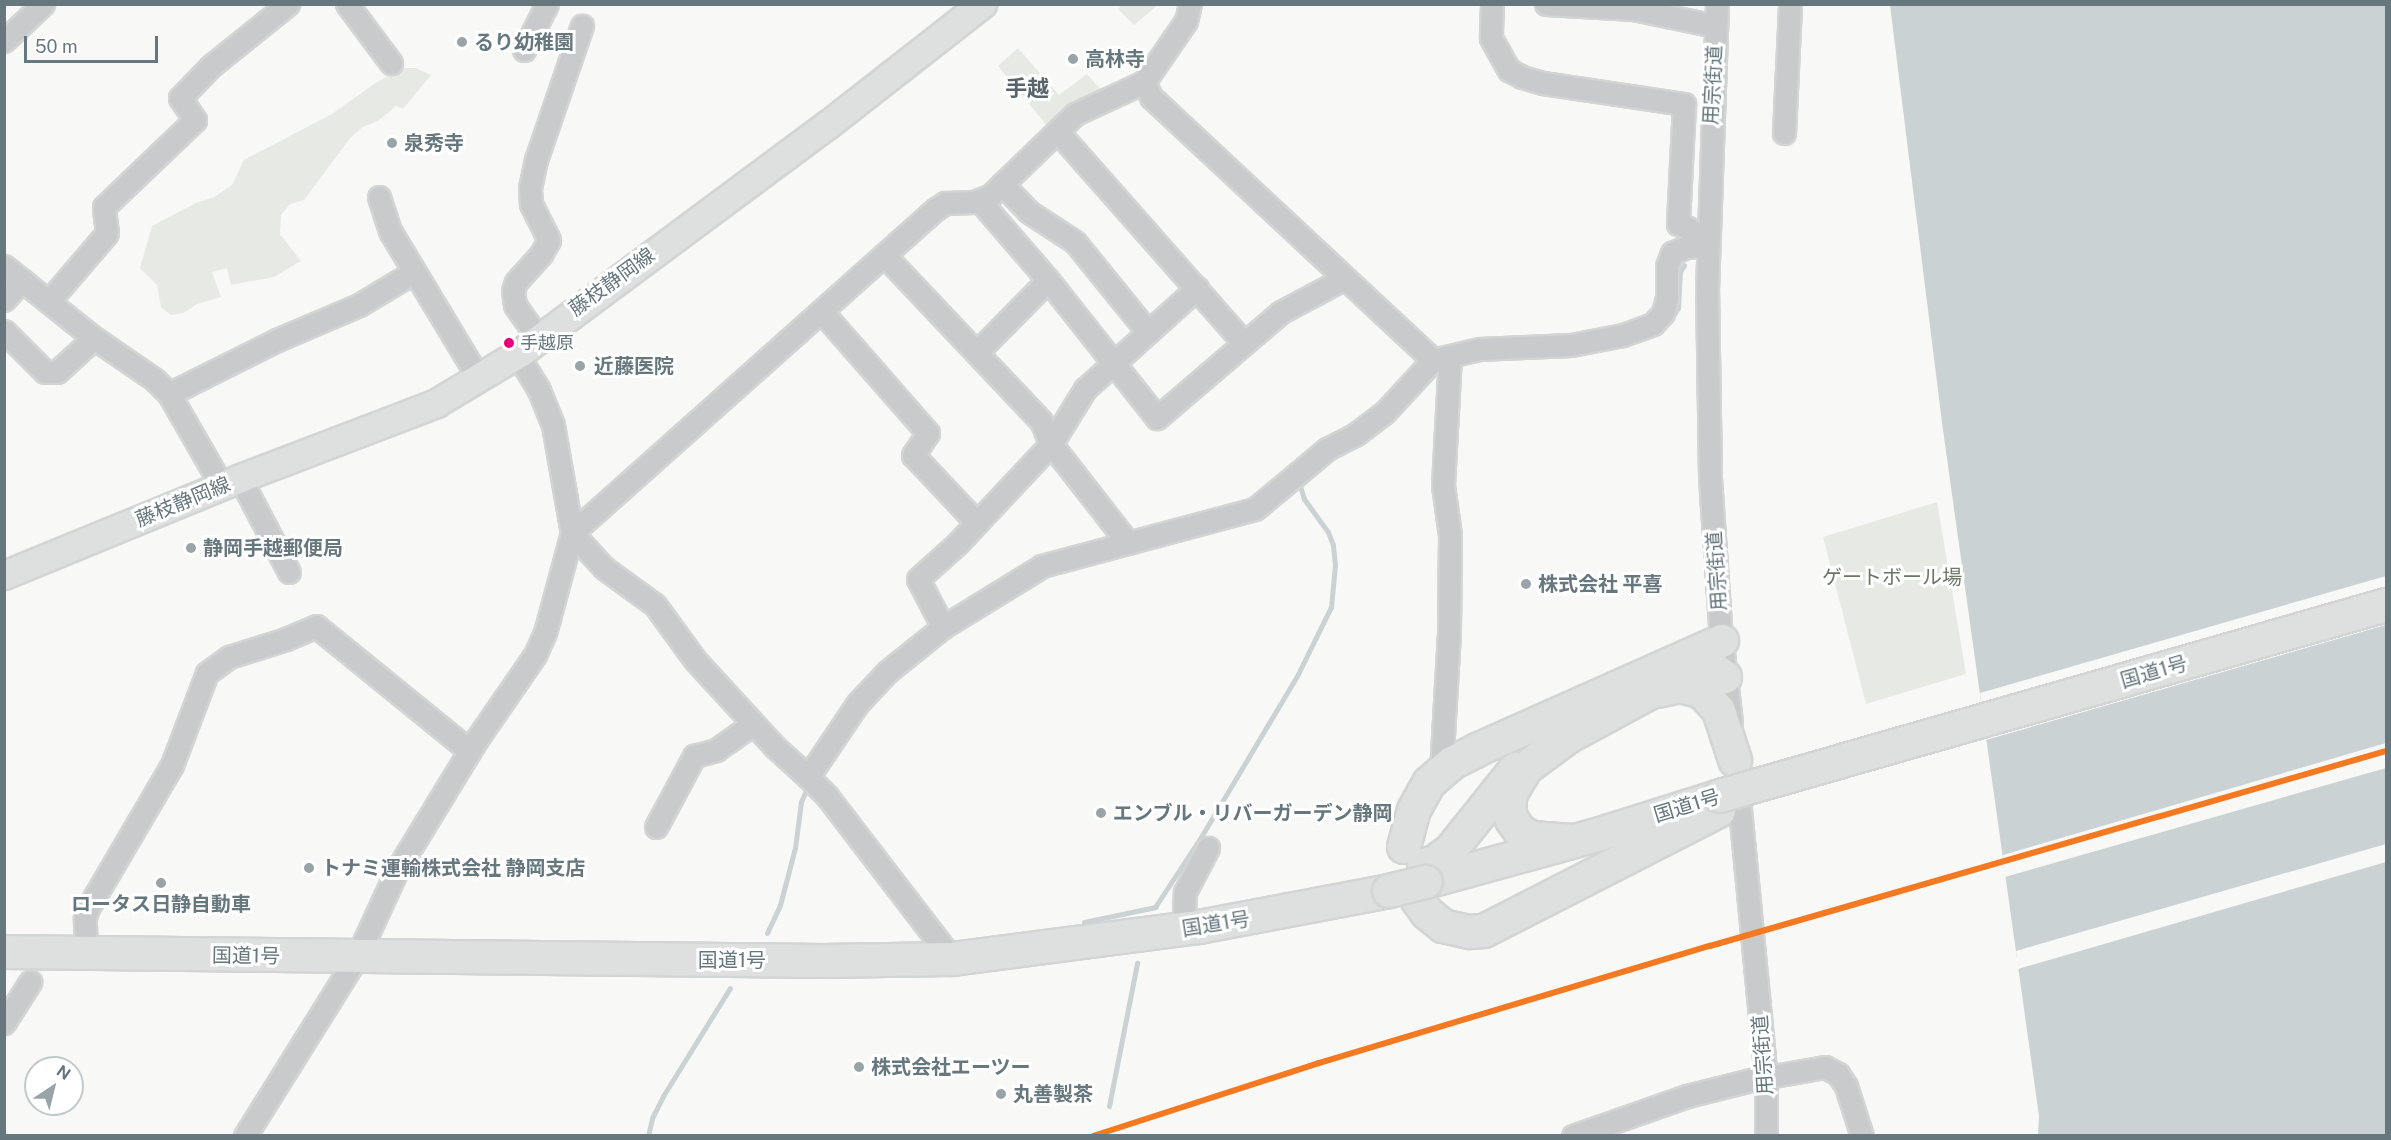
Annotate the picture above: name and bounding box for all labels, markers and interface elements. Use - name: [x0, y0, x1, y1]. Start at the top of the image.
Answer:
- scale bar: [27, 24, 160, 62]
- place label: るり幼稚園: [474, 30, 574, 54]
- marker: るり幼稚園: [455, 35, 469, 49]
- text: 50 m: [35, 36, 78, 57]
- street label: 用宗街道: [1699, 44, 1727, 126]
- place label: 高林寺: [1085, 47, 1145, 71]
- marker: 高林寺: [1066, 52, 1080, 66]
- district label: 手越: [1005, 76, 1049, 102]
- place label: 泉秀寺: [404, 131, 464, 155]
- marker: 泉秀寺: [385, 136, 399, 150]
- street label: 藤枝静岡線: [564, 243, 660, 321]
- place label: 手越原: [520, 332, 574, 354]
- marker: 手越原: [503, 337, 515, 349]
- place label: 近藤医院: [594, 354, 674, 378]
- marker: 近藤医院: [571, 357, 589, 375]
- street label: 藤枝静岡線: [132, 472, 234, 532]
- street label: 用宗街道: [1702, 530, 1732, 612]
- place label: 静岡手越郵便局: [203, 536, 343, 560]
- marker: 静岡手越郵便局: [184, 541, 198, 555]
- park label: ゲートボール場: [1822, 565, 1962, 589]
- place label: 株式会社 平喜: [1538, 572, 1663, 596]
- marker: 株式会社 平喜: [1519, 577, 1533, 591]
- street label: 国道1号: [2118, 651, 2190, 693]
- street label: 国道1号: [1651, 785, 1723, 827]
- place label: エンブル・リバーガーデン静岡: [1113, 801, 1393, 825]
- marker: エンブル・リバーガーデン静岡: [1094, 806, 1108, 820]
- place label: トナミ運輸株式会社 静岡支店: [321, 856, 586, 880]
- marker: トナミ運輸株式会社 静岡支店: [302, 861, 316, 875]
- marker: ロータス日静自動車: [154, 876, 168, 890]
- place label: ロータス日静自動車: [71, 892, 251, 916]
- street label: 国道1号: [1180, 907, 1252, 941]
- street label: 国道1号: [212, 943, 280, 969]
- street label: 国道1号: [698, 948, 766, 972]
- street label: 用宗街道: [1748, 1014, 1778, 1096]
- place label: 株式会社エーツー: [871, 1055, 1031, 1079]
- north arrow: [24, 1056, 84, 1116]
- marker: 株式会社エーツー: [852, 1060, 866, 1074]
- text: N: [53, 1061, 74, 1084]
- place label: 丸善製茶: [1013, 1082, 1093, 1106]
- marker: 丸善製茶: [994, 1087, 1008, 1101]

